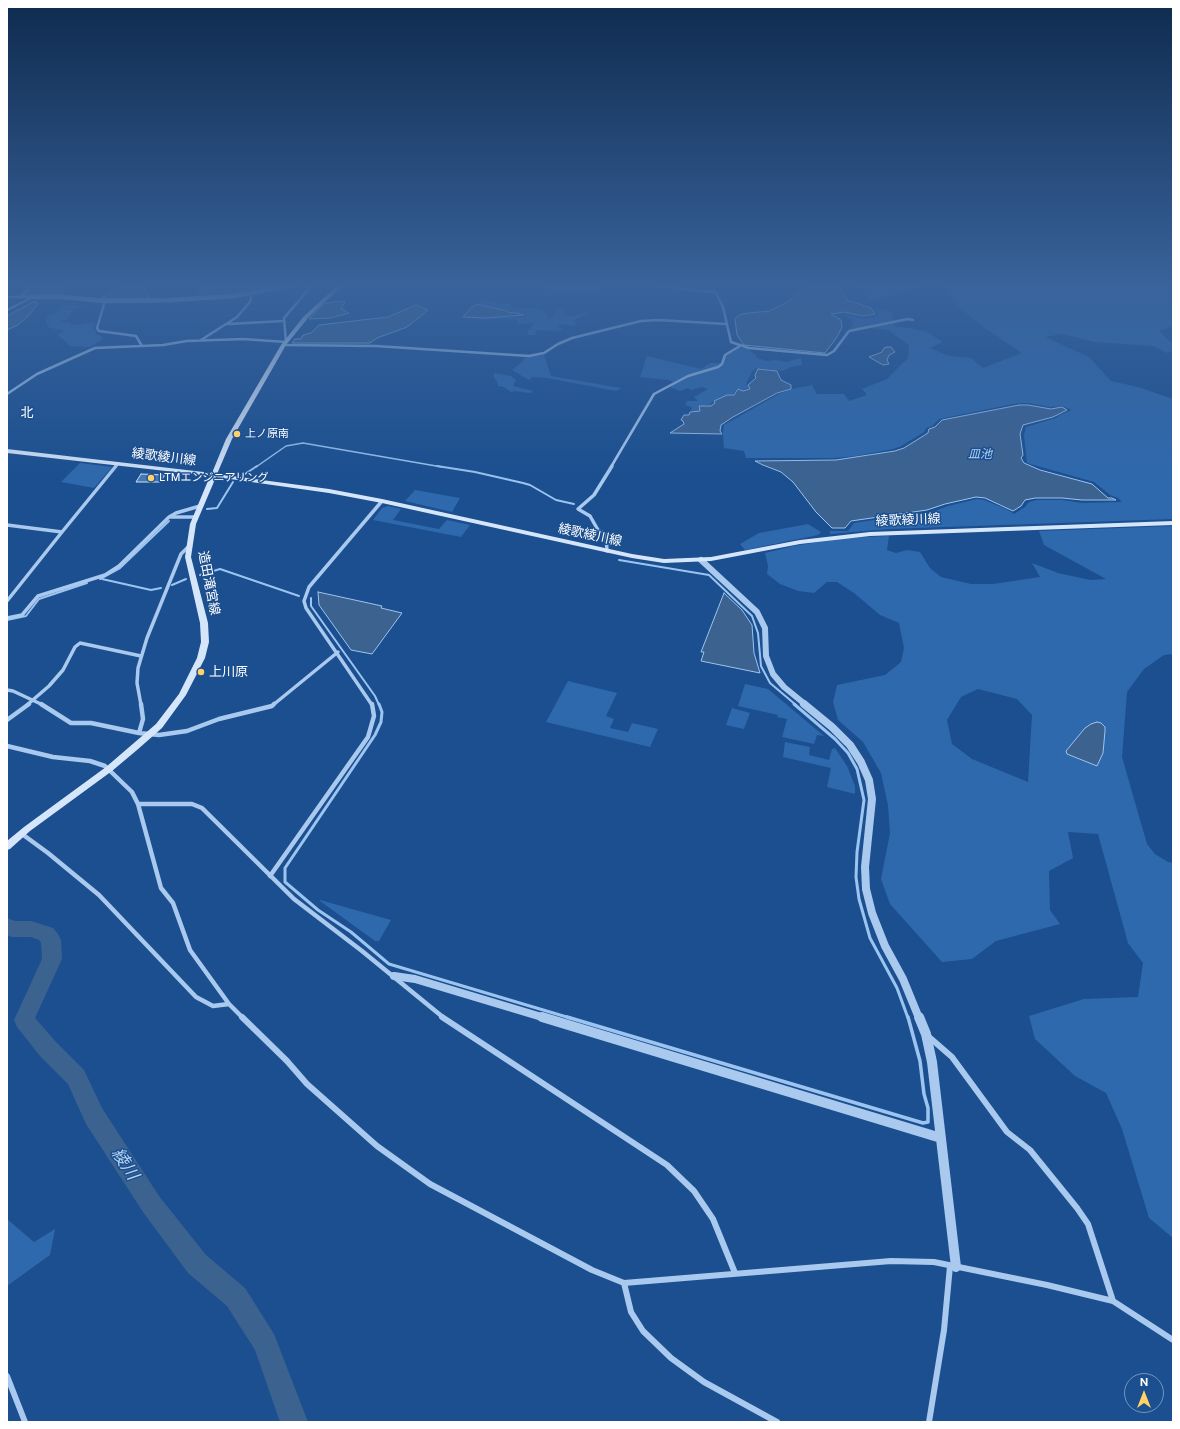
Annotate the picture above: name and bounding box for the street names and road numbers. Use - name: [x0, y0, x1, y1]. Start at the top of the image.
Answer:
- street label: 綾歌綾川線: [131, 445, 197, 469]
- street label: 綾歌綾川線: [875, 511, 941, 529]
- street label: 綾歌綾川線: [557, 521, 623, 549]
- street label: 造田滝宮線: [195, 550, 223, 616]

